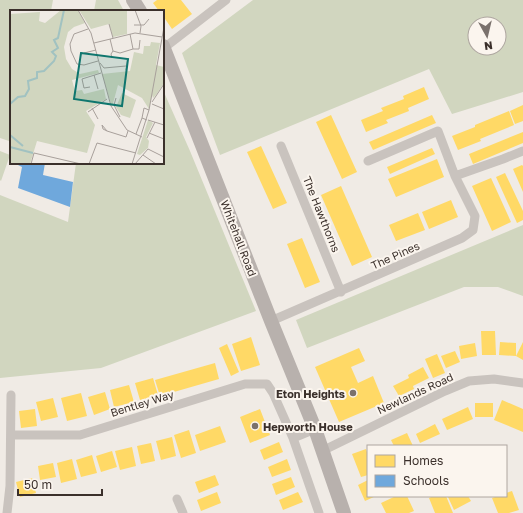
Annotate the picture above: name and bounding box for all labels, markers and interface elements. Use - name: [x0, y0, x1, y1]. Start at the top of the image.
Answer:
- inset map: [10, 10, 164, 164]
- north arrow: [467, 16, 507, 56]
- text: N: [483, 39, 494, 53]
- street label: The Hawthorns: [301, 174, 343, 254]
- street label: Whitehall Road: [218, 198, 260, 278]
- street label: The Pines: [369, 238, 421, 271]
- street label: Newlands Road: [375, 370, 455, 416]
- street label: Bentley Way: [109, 387, 175, 419]
- place label: Eton Heights: [276, 387, 345, 400]
- marker: Eton Heights: [348, 388, 358, 398]
- place label: Hepworth House: [263, 420, 353, 433]
- marker: Hepworth House: [250, 421, 260, 431]
- legend: [367, 445, 507, 497]
- text: Homes: [403, 453, 443, 468]
- scale bar: [18, 471, 102, 497]
- text: Schools: [403, 473, 449, 488]
- text: 50 m: [24, 477, 52, 492]

